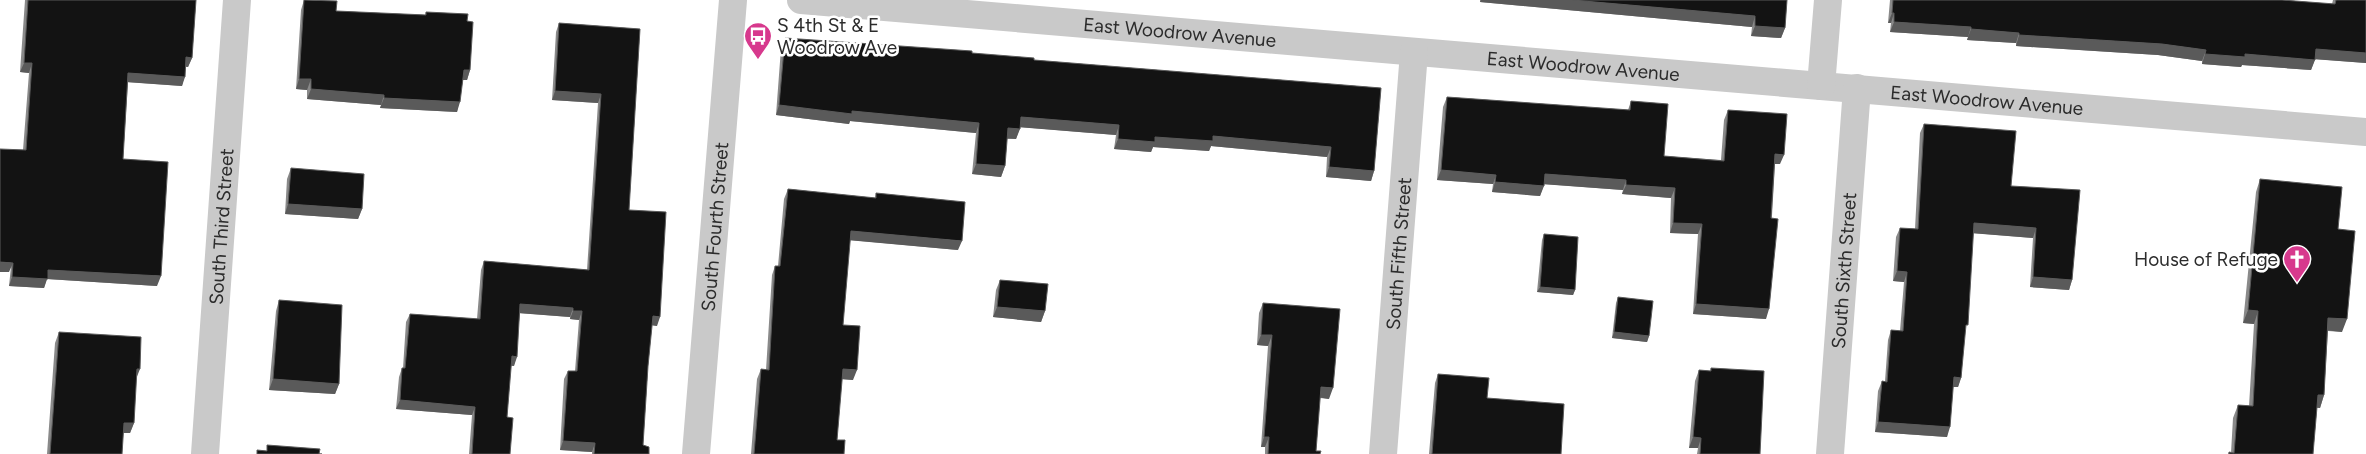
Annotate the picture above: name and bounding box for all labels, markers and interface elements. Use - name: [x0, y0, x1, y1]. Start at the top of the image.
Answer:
- street label: East Woodrow Avenue: [1082, 13, 1277, 52]
- place label: S 4th St & E Woodrow Ave: [777, 14, 897, 59]
- bus stop icon: S 4th St & E Woodrow Ave: [743, 21, 773, 60]
- street label: East Woodrow Avenue: [1486, 47, 1681, 86]
- street label: East Woodrow Avenue: [1889, 81, 2084, 120]
- street label: South Fourth Street: [697, 141, 733, 312]
- street label: South Third Street: [205, 148, 239, 306]
- street label: South Fifth Street: [1382, 176, 1416, 331]
- street label: South Sixth Street: [1827, 192, 1861, 350]
- church icon: House of Refuge: [2282, 244, 2312, 283]
- place label: House of Refuge: [2134, 248, 2278, 271]

